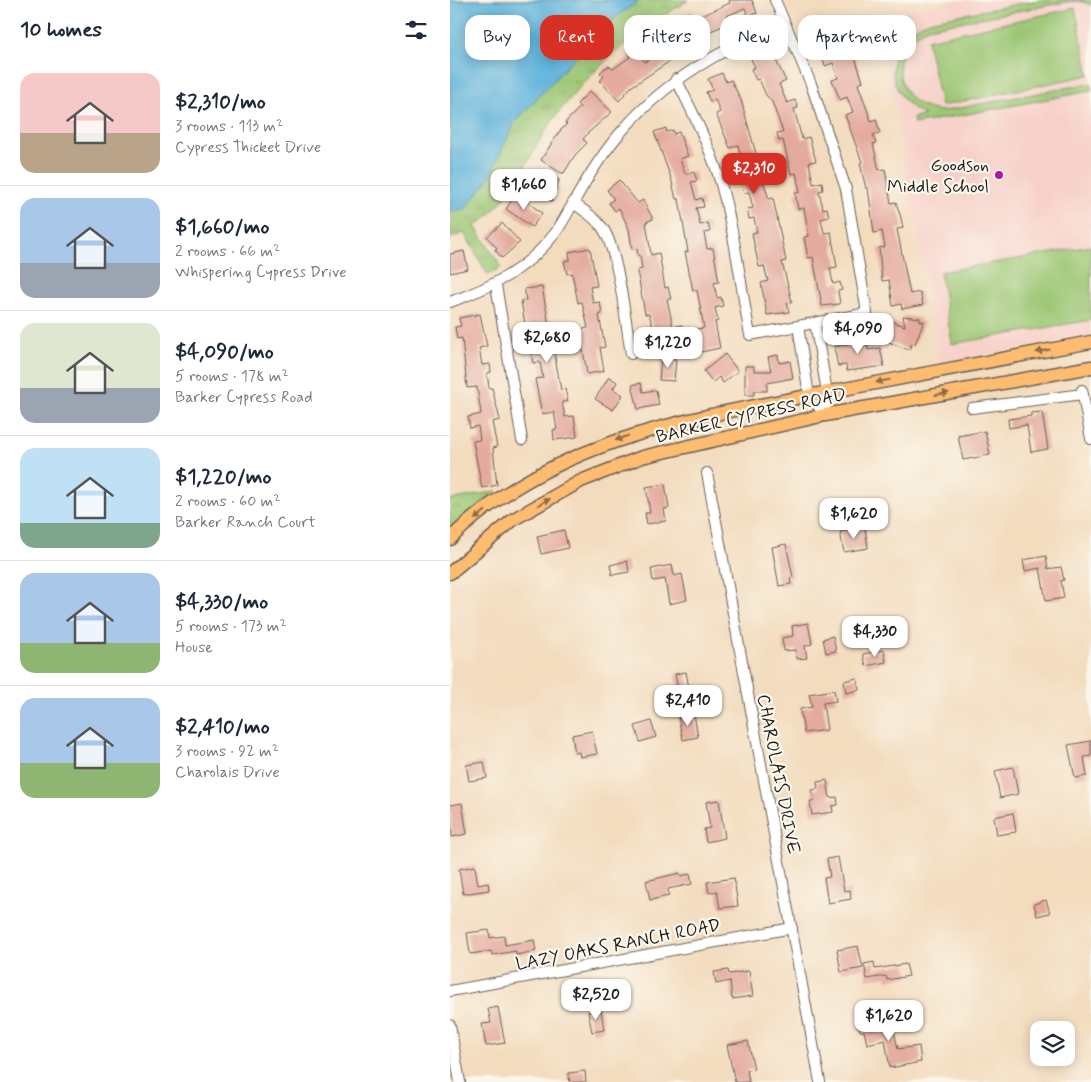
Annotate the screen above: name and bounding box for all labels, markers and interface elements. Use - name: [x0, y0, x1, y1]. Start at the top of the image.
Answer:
- chip: Buy: [465, 15, 530, 60]
- chip: Rent: [540, 15, 614, 60]
- chip: Filters: [624, 15, 710, 60]
- chip: New: [720, 15, 788, 60]
- chip: Apartment: [798, 15, 916, 60]
- text: 10 homes: [20, 16, 102, 44]
- icon: filters: [402, 16, 430, 44]
- text: $2,310/mo: [175, 88, 266, 116]
- icon: home: [60, 93, 120, 153]
- text: 3 rooms · 113 m²: [175, 116, 283, 137]
- text: Cypress Thicket Drive: [175, 137, 321, 158]
- pin: $2,310: [713, 152, 795, 195]
- place label: Goodson Middle School: [887, 154, 989, 199]
- text: $2,310: [733, 158, 775, 179]
- pin: $1,660: [483, 168, 565, 211]
- marker: Goodson Middle School: [993, 169, 1005, 181]
- text: $1,660: [501, 174, 547, 195]
- text: $1,660/mo: [175, 213, 269, 241]
- icon: home: [60, 218, 120, 278]
- text: 2 rooms · 66 m²: [175, 241, 280, 262]
- text: Whispering Cypress Drive: [175, 262, 347, 283]
- pin: $4,090: [817, 312, 899, 355]
- text: $4,090: [834, 318, 882, 339]
- pin: $2,680: [506, 322, 588, 364]
- pin: $1,220: [627, 326, 709, 369]
- text: $2,680: [523, 327, 571, 348]
- text: $1,220: [645, 332, 691, 353]
- text: $4,090/mo: [175, 338, 274, 366]
- icon: home: [60, 343, 120, 403]
- one-way arrow: [1036, 347, 1051, 355]
- text: 5 rooms · 178 m²: [175, 366, 289, 387]
- one-way arrow: [875, 378, 891, 386]
- street label: BARKER CYPRESS ROAD: [654, 382, 849, 450]
- text: Barker Cypress Road: [175, 387, 313, 408]
- one-way arrow: [934, 389, 950, 397]
- one-way arrow: [615, 435, 630, 442]
- text: $1,220/mo: [175, 463, 271, 491]
- icon: home: [60, 468, 120, 528]
- text: 2 rooms · 60 m²: [175, 491, 280, 512]
- one-way arrow: [537, 497, 551, 506]
- pin: $1,620: [813, 498, 895, 540]
- text: $1,620: [830, 503, 878, 524]
- one-way arrow: [474, 509, 487, 520]
- text: Barker Ranch Court: [175, 512, 316, 533]
- text: $4,330/mo: [175, 588, 268, 616]
- icon: home: [60, 593, 120, 653]
- text: 5 rooms · 173 m²: [175, 616, 287, 637]
- pin: $4,330: [834, 616, 916, 658]
- text: $4,330: [853, 621, 897, 642]
- text: House: [175, 637, 213, 658]
- pin: $2,410: [647, 684, 729, 727]
- text: $2,410: [665, 690, 711, 711]
- street label: CHAROLAIS DRIVE: [751, 692, 805, 856]
- text: $2,410/mo: [175, 713, 270, 741]
- icon: home: [60, 718, 120, 778]
- text: 3 rooms · 92 m²: [175, 741, 279, 762]
- text: Charolais Drive: [175, 762, 280, 783]
- street label: LAZY OAKS RANCH ROAD: [514, 913, 723, 977]
- pin: $2,520: [555, 978, 637, 1021]
- text: $2,520: [572, 984, 620, 1005]
- pin: $1,620: [848, 1000, 930, 1042]
- text: $1,620: [865, 1005, 913, 1026]
- map controls: [1030, 1021, 1075, 1066]
- button: layers: [1030, 1021, 1075, 1066]

